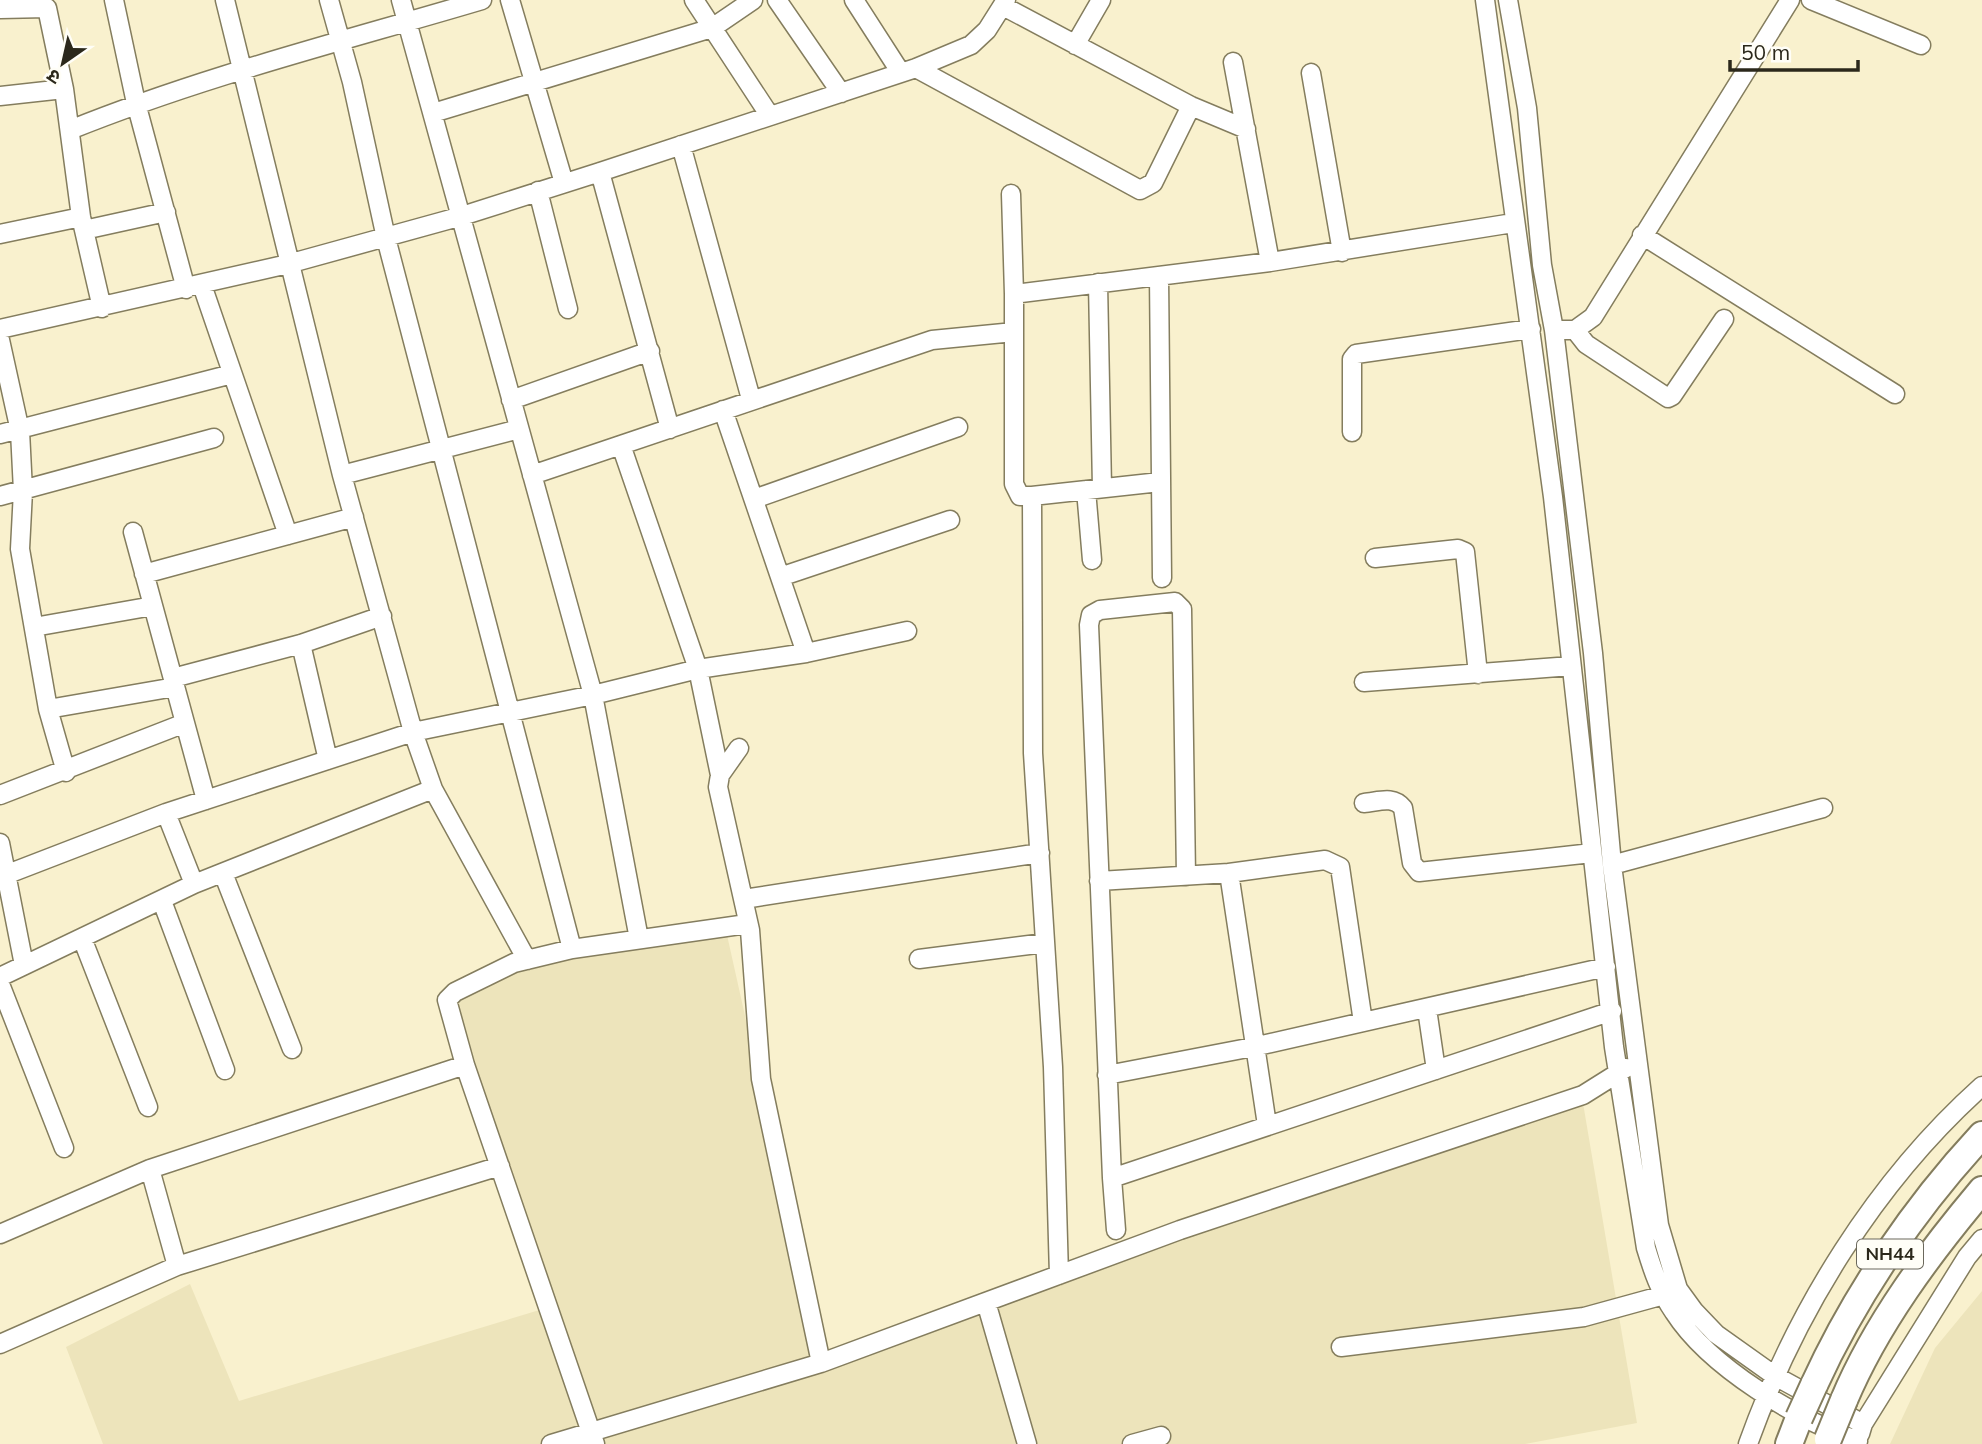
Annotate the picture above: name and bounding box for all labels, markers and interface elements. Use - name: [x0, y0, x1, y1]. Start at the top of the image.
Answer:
- north arrow: [28, 28, 98, 98]
- scale bar: [1730, 28, 1858, 72]
- text: 50 m: [1741, 39, 1790, 65]
- text: उ: [41, 64, 65, 90]
- road number: NH44: [1857, 1240, 1923, 1268]

